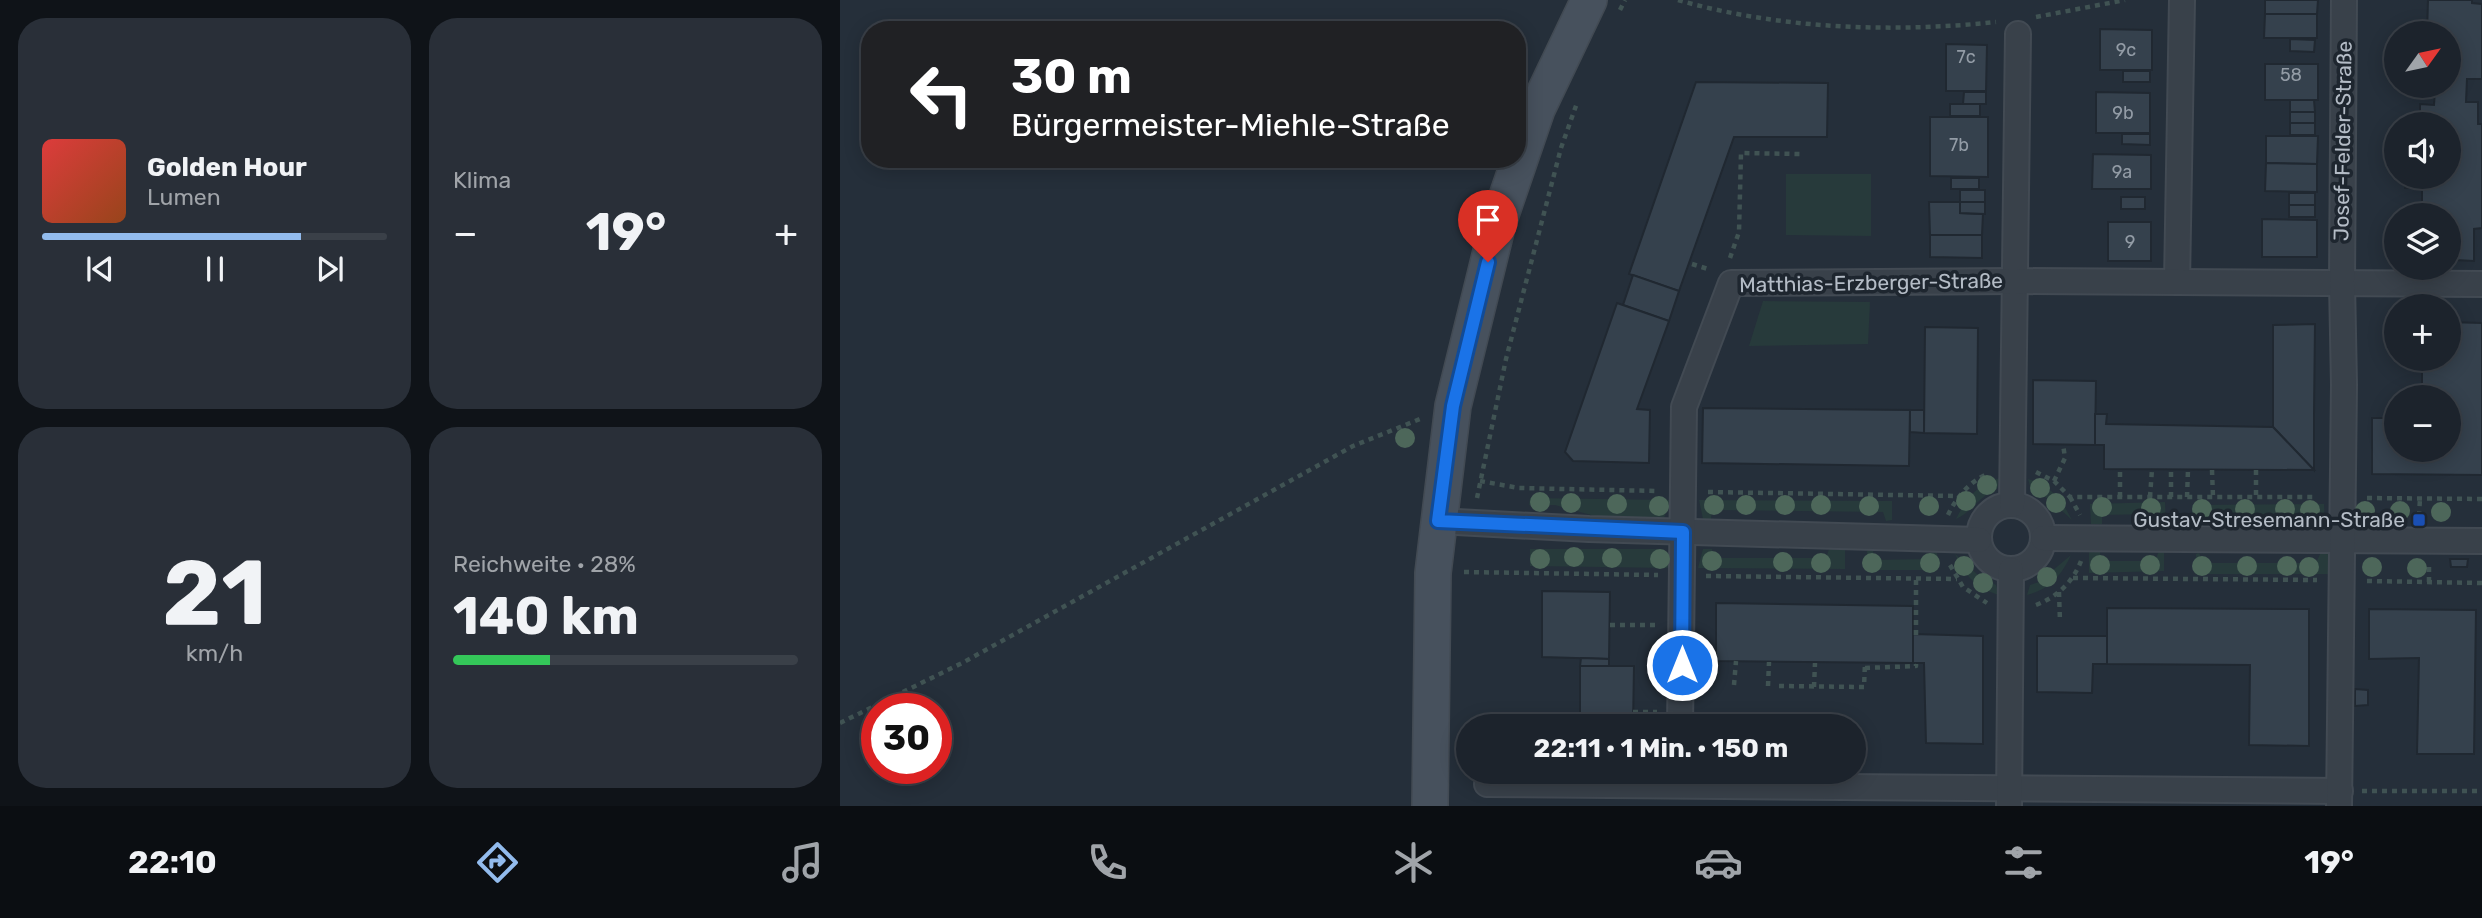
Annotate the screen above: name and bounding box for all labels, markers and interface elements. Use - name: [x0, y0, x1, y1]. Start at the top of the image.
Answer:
- north arrow: [2384, 21, 2460, 98]
- map controls: [2384, 21, 2461, 462]
- house number: 9c: [2116, 39, 2136, 61]
- street label: Josef-Felder-Straße: [2328, 41, 2357, 241]
- house number: 7c: [1956, 46, 1976, 68]
- text: 30 m: [1011, 47, 1132, 105]
- icon: left: [896, 49, 987, 140]
- house number: 58: [2280, 64, 2302, 86]
- house number: 9b: [2112, 102, 2134, 124]
- text: Bürgermeister-Miehle-Straße: [1011, 106, 1450, 144]
- button: sound: [2384, 112, 2461, 189]
- house number: 7b: [1949, 134, 1969, 156]
- text: Golden Hour: [147, 152, 307, 183]
- house number: 9a: [2112, 161, 2132, 183]
- text: Klima: [453, 166, 511, 194]
- text: Lumen: [147, 183, 221, 211]
- pin: [1458, 190, 1518, 262]
- text: 19°: [586, 201, 666, 263]
- icon: arrive: [1469, 201, 1507, 239]
- button: layers: [2384, 203, 2461, 280]
- text: −: [453, 210, 478, 256]
- text: +: [774, 210, 798, 256]
- house number: 9: [2125, 231, 2135, 253]
- icon: previous: [81, 250, 119, 288]
- icon: pause: [196, 250, 234, 288]
- icon: next: [311, 250, 349, 288]
- street label: Matthias-Erzberger-Straße: [1739, 268, 2003, 297]
- button: +: [2384, 294, 2461, 371]
- button: −: [2384, 385, 2461, 462]
- place label: Gustav-Stresemann-Straße: [2133, 507, 2405, 532]
- marker: Gustav-Stresemann-Straße: [2411, 512, 2427, 528]
- text: 21: [162, 539, 267, 647]
- text: Reichweite · 28%: [453, 550, 636, 578]
- text: 140 km: [453, 585, 639, 647]
- position arrow: [1645, 628, 1719, 702]
- text: km/h: [186, 639, 243, 667]
- speed limit sign: 30: [861, 693, 952, 784]
- text: 22:11 · 1 Min. · 150 m: [1534, 733, 1788, 764]
- icon: directions: [473, 838, 522, 887]
- icon: music: [778, 838, 827, 887]
- icon: phone: [1083, 838, 1132, 887]
- icon: climate: [1389, 838, 1438, 887]
- icon: car: [1694, 838, 1743, 887]
- icon: filters: [1999, 838, 2048, 887]
- text: 22:10: [128, 843, 217, 881]
- text: 19°: [2304, 843, 2354, 881]

